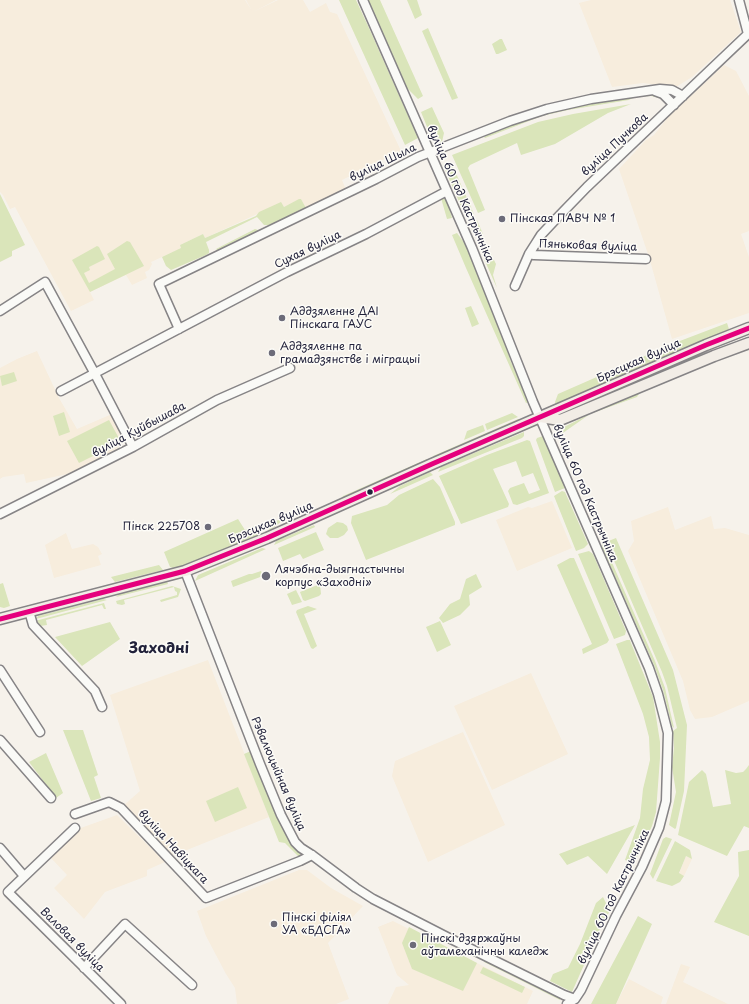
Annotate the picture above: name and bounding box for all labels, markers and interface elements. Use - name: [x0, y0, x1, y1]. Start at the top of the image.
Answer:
- street label: вуліца Пучкова: [579, 111, 651, 179]
- street label: вуліца 60 год Кастрычніка: [424, 123, 496, 265]
- street label: вуліца Шыла: [348, 141, 418, 185]
- place label: Пінская ПАВЧ № 1: [510, 212, 615, 226]
- marker: Пінская ПАВЧ № 1: [497, 214, 507, 224]
- street label: Сухая вуліца: [273, 228, 343, 272]
- street label: Пяньковая вуліца: [539, 238, 637, 254]
- place label: Аддзяленне ДАІ Пінскага ГАУС: [290, 305, 379, 331]
- marker: Аддзяленне ДАІ Пінскага ГАУС: [277, 313, 287, 323]
- street label: Брэсцкая вуліца: [595, 337, 683, 385]
- place label: Аддзяленне па грамадзянстве і міграцыі: [280, 340, 420, 366]
- marker: Аддзяленне па грамадзянстве і міграцыі: [267, 348, 277, 358]
- street label: вуліца Куйбышава: [90, 400, 188, 460]
- street label: вуліца 60 год Кастрычніка: [550, 422, 620, 564]
- unlabelled marker: [365, 487, 375, 497]
- street label: Брэсцкая вуліца: [227, 499, 315, 547]
- place label: Пінск 225708: [123, 520, 200, 534]
- marker: Пінск 225708: [203, 522, 213, 532]
- place label: Лячэбна-дыягнастычны корпус «Заходні»: [275, 563, 405, 589]
- marker: Лячэбна-дыягнастычны корпус «Заходні»: [260, 570, 272, 582]
- district label: Заходні: [129, 640, 189, 658]
- street label: Рэвалюцыйная вуліца: [248, 715, 308, 833]
- street label: вуліца Навіцкага: [135, 807, 211, 887]
- street label: вуліца 60 год Кастрычніка: [575, 827, 653, 967]
- street label: Валовая вуліца: [37, 905, 107, 975]
- place label: Пінскі філіял УА «БДСГА»: [282, 911, 352, 937]
- marker: Пінскі філіял УА «БДСГА»: [269, 919, 279, 929]
- place label: Пінскі дзяржаўны аўтамеханічны каледж: [421, 932, 548, 958]
- marker: Пінскі дзяржаўны аўтамеханічны каледж: [408, 940, 418, 950]

